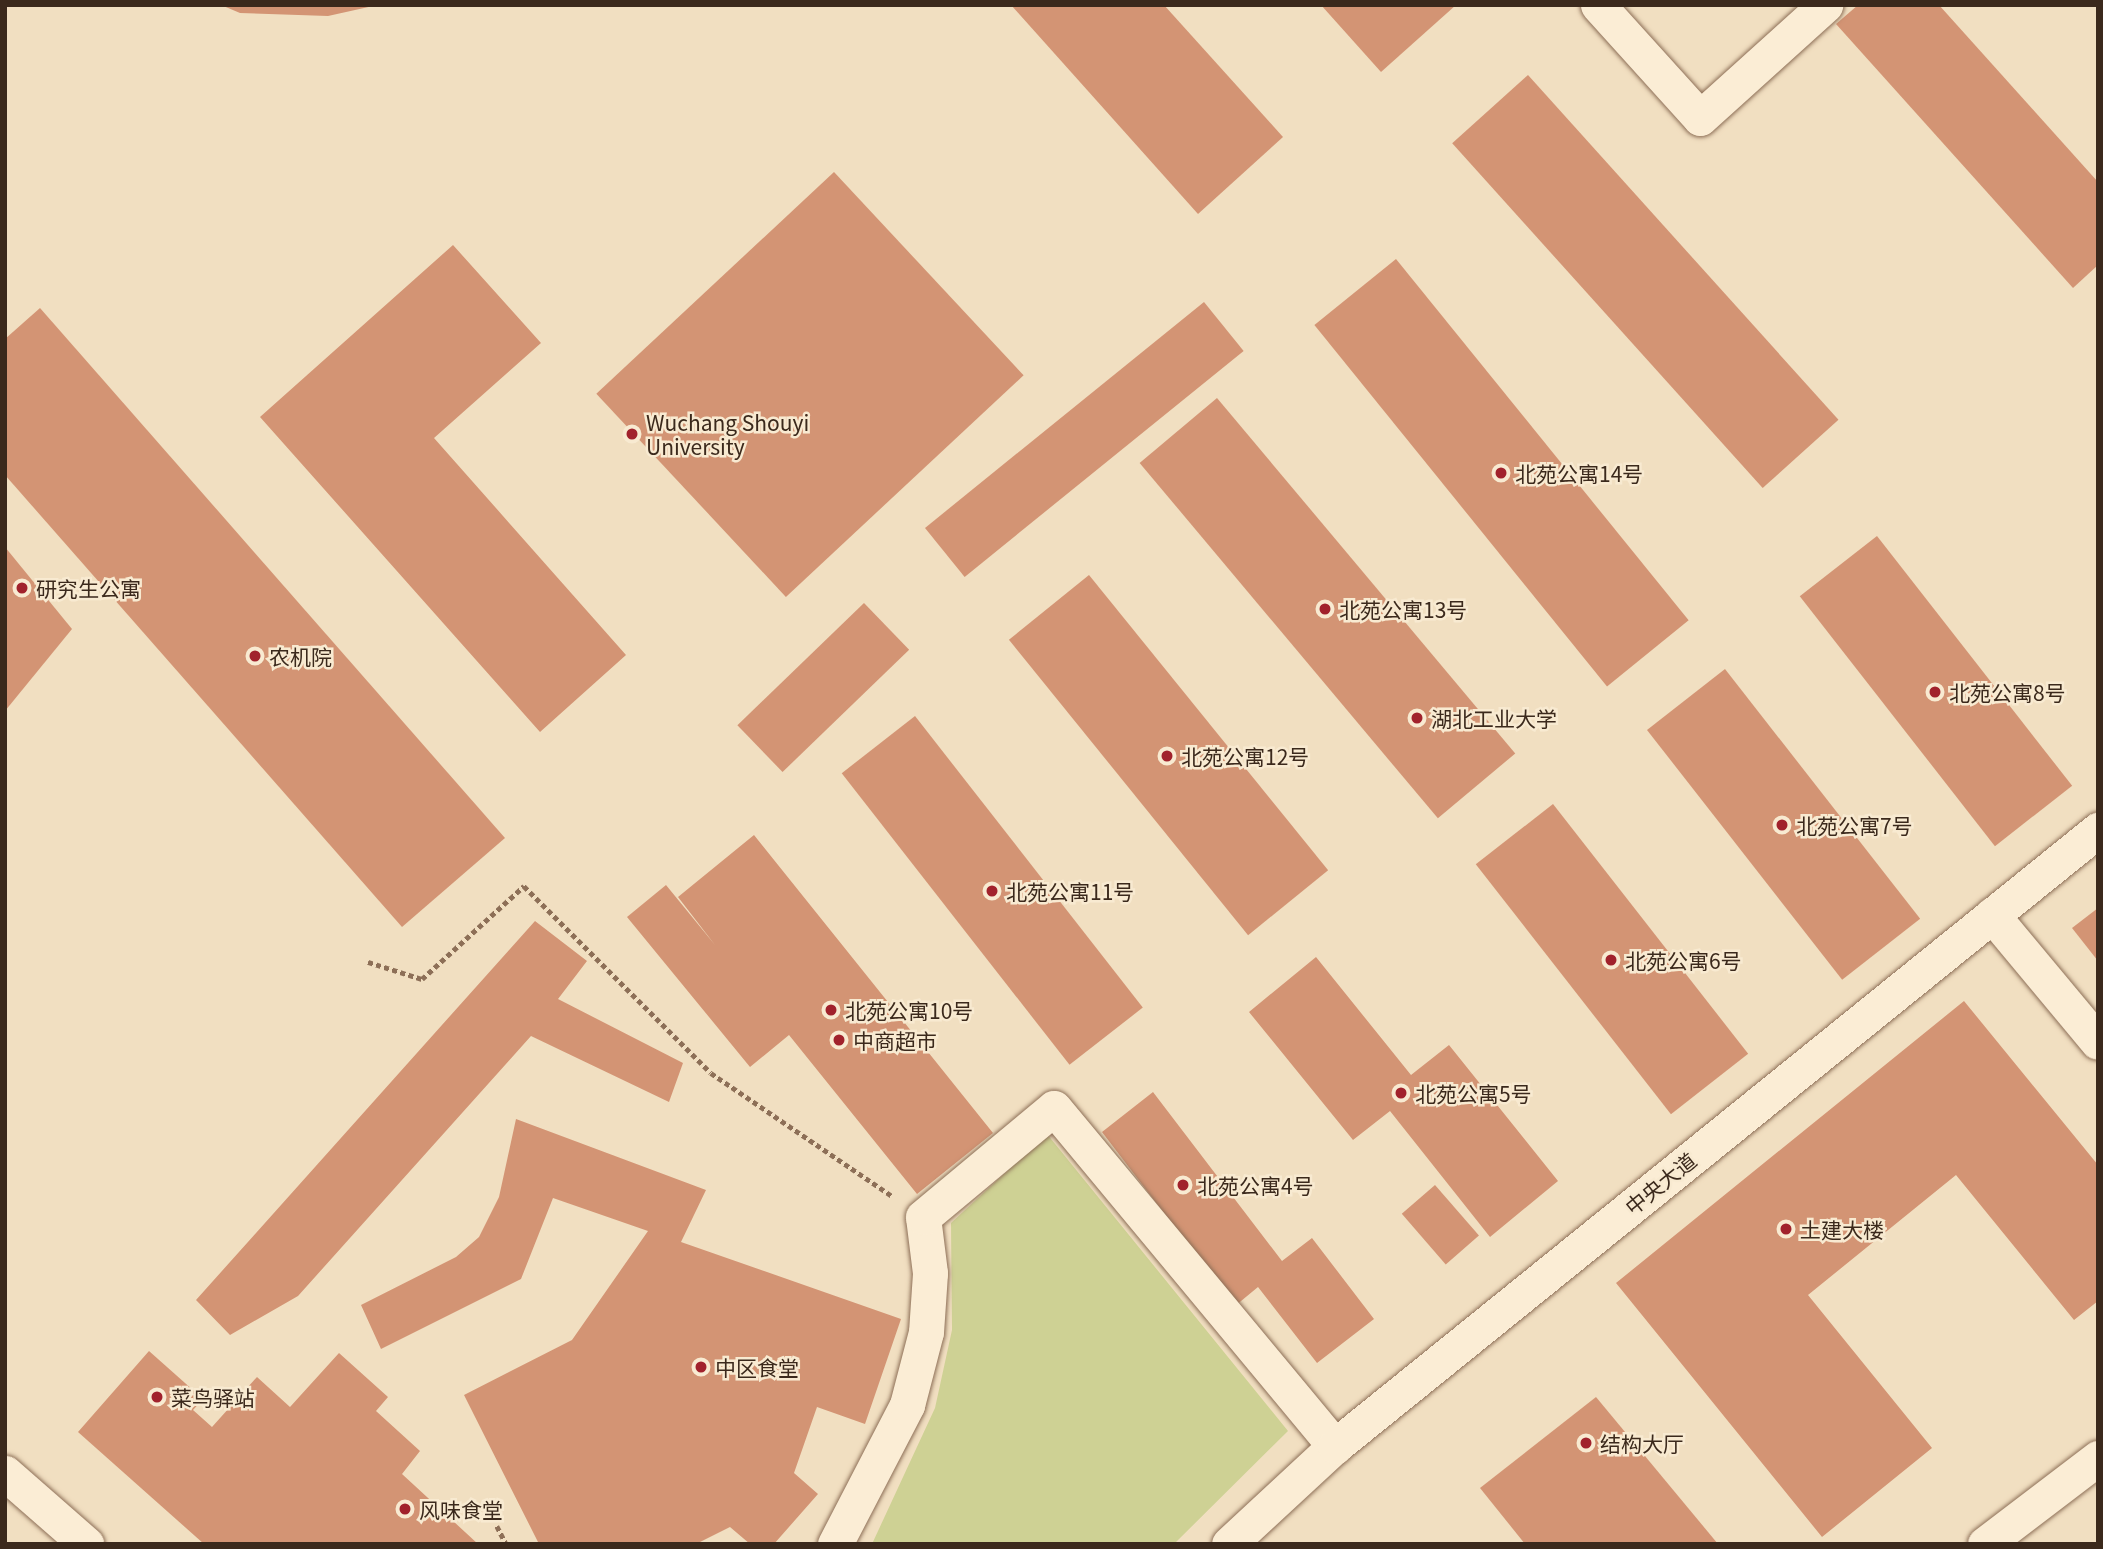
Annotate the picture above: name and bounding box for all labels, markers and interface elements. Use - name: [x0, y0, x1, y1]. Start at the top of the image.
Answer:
- place label: Wuchang Shouyi University: [646, 409, 809, 459]
- marker: Wuchang Shouyi University: [624, 426, 640, 442]
- place label: 北苑公寓14号: [1515, 460, 1643, 486]
- marker: 北苑公寓14号: [1493, 465, 1509, 481]
- place label: 研究生公寓: [36, 575, 141, 601]
- marker: 研究生公寓: [14, 580, 30, 596]
- place label: 北苑公寓13号: [1339, 596, 1467, 622]
- marker: 北苑公寓13号: [1317, 601, 1333, 617]
- place label: 农机院: [269, 643, 332, 669]
- marker: 农机院: [247, 648, 263, 664]
- place label: 北苑公寓8号: [1949, 679, 2066, 705]
- marker: 北苑公寓8号: [1927, 684, 1943, 700]
- place label: 湖北工业大学: [1431, 705, 1557, 731]
- marker: 湖北工业大学: [1409, 710, 1425, 726]
- place label: 北苑公寓12号: [1181, 743, 1309, 769]
- marker: 北苑公寓12号: [1159, 748, 1175, 764]
- place label: 北苑公寓7号: [1796, 812, 1913, 838]
- marker: 北苑公寓7号: [1774, 817, 1790, 833]
- place label: 北苑公寓11号: [1006, 878, 1134, 904]
- marker: 北苑公寓11号: [984, 883, 1000, 899]
- place label: 北苑公寓6号: [1625, 947, 1742, 973]
- marker: 北苑公寓6号: [1603, 952, 1619, 968]
- place label: 北苑公寓10号: [845, 997, 973, 1023]
- marker: 北苑公寓10号: [823, 1002, 839, 1018]
- place label: 中商超市: [853, 1027, 937, 1053]
- marker: 中商超市: [831, 1032, 847, 1048]
- place label: 北苑公寓5号: [1415, 1080, 1532, 1106]
- marker: 北苑公寓5号: [1393, 1085, 1409, 1101]
- street label: 中央大道: [1619, 1147, 1701, 1219]
- place label: 北苑公寓4号: [1197, 1172, 1314, 1198]
- marker: 北苑公寓4号: [1175, 1177, 1191, 1193]
- place label: 土建大楼: [1800, 1216, 1884, 1242]
- marker: 土建大楼: [1778, 1221, 1794, 1237]
- place label: 中区食堂: [715, 1354, 799, 1380]
- marker: 中区食堂: [693, 1359, 709, 1375]
- place label: 菜鸟驿站: [171, 1384, 255, 1410]
- marker: 菜鸟驿站: [149, 1389, 165, 1405]
- place label: 结构大厅: [1600, 1430, 1684, 1456]
- marker: 结构大厅: [1578, 1435, 1594, 1451]
- place label: 风味食堂: [419, 1496, 503, 1522]
- marker: 风味食堂: [397, 1501, 413, 1517]

